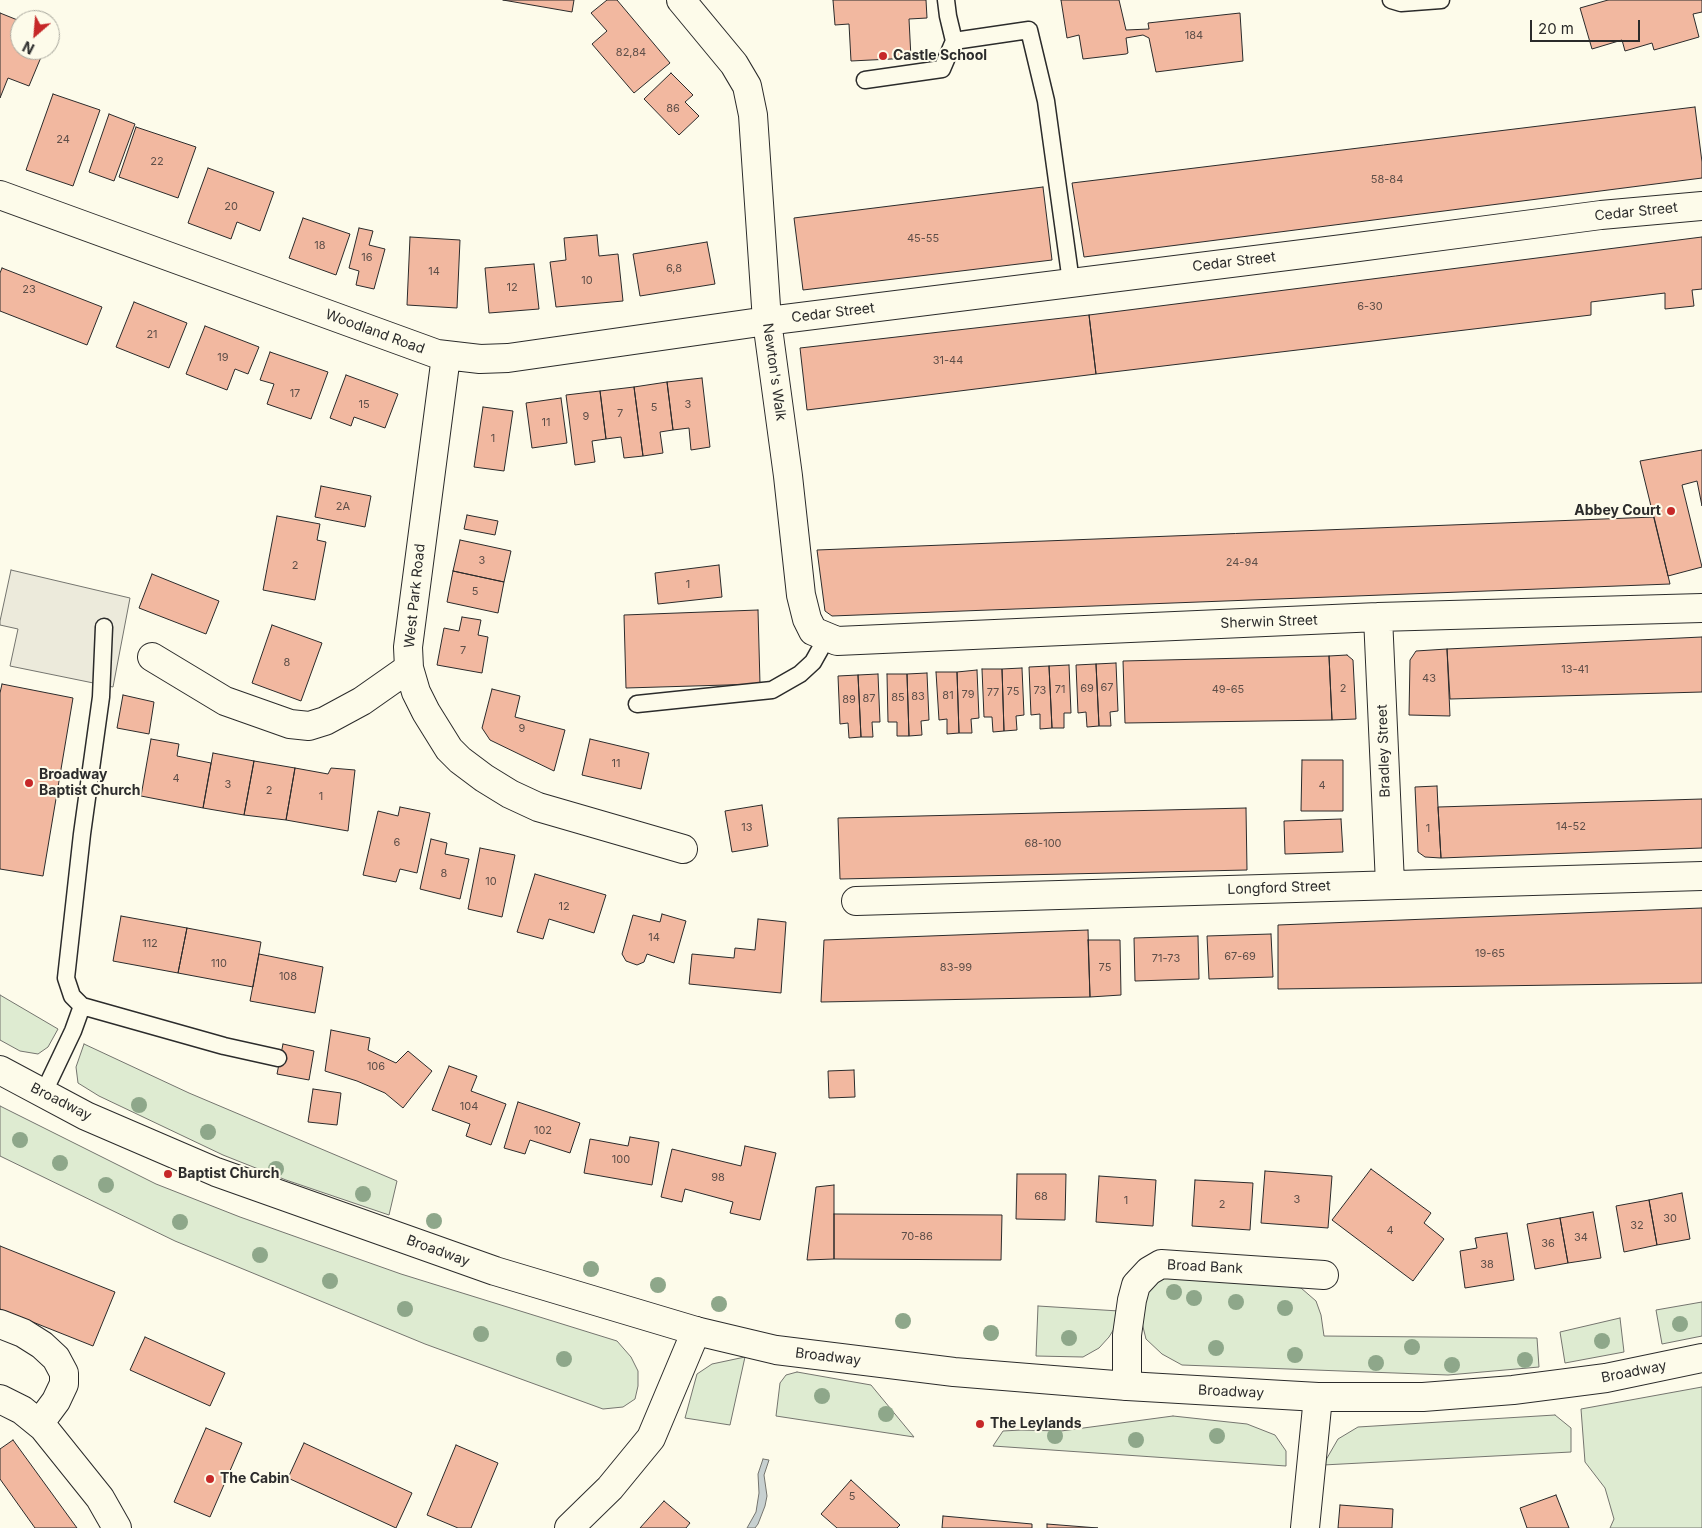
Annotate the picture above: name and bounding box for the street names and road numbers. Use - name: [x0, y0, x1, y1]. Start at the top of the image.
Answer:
- street label: Cedar Street: [1594, 199, 1678, 225]
- street label: Cedar Street: [1192, 249, 1276, 275]
- street label: Cedar Street: [791, 300, 875, 326]
- street label: Woodland Road: [323, 306, 427, 358]
- street label: Newton's Walk: [759, 322, 789, 422]
- street label: West Park Road: [401, 543, 429, 649]
- street label: Sherwin Street: [1220, 612, 1318, 632]
- street label: Bradley Street: [1374, 704, 1394, 798]
- street label: Longford Street: [1227, 878, 1331, 898]
- street label: Broadway: [28, 1080, 94, 1124]
- street label: Broadway: [404, 1232, 472, 1270]
- street label: Broad Bank: [1167, 1257, 1243, 1277]
- street label: Broadway: [794, 1345, 862, 1369]
- street label: Broadway: [1600, 1357, 1668, 1387]
- street label: Broadway: [1198, 1382, 1264, 1402]

